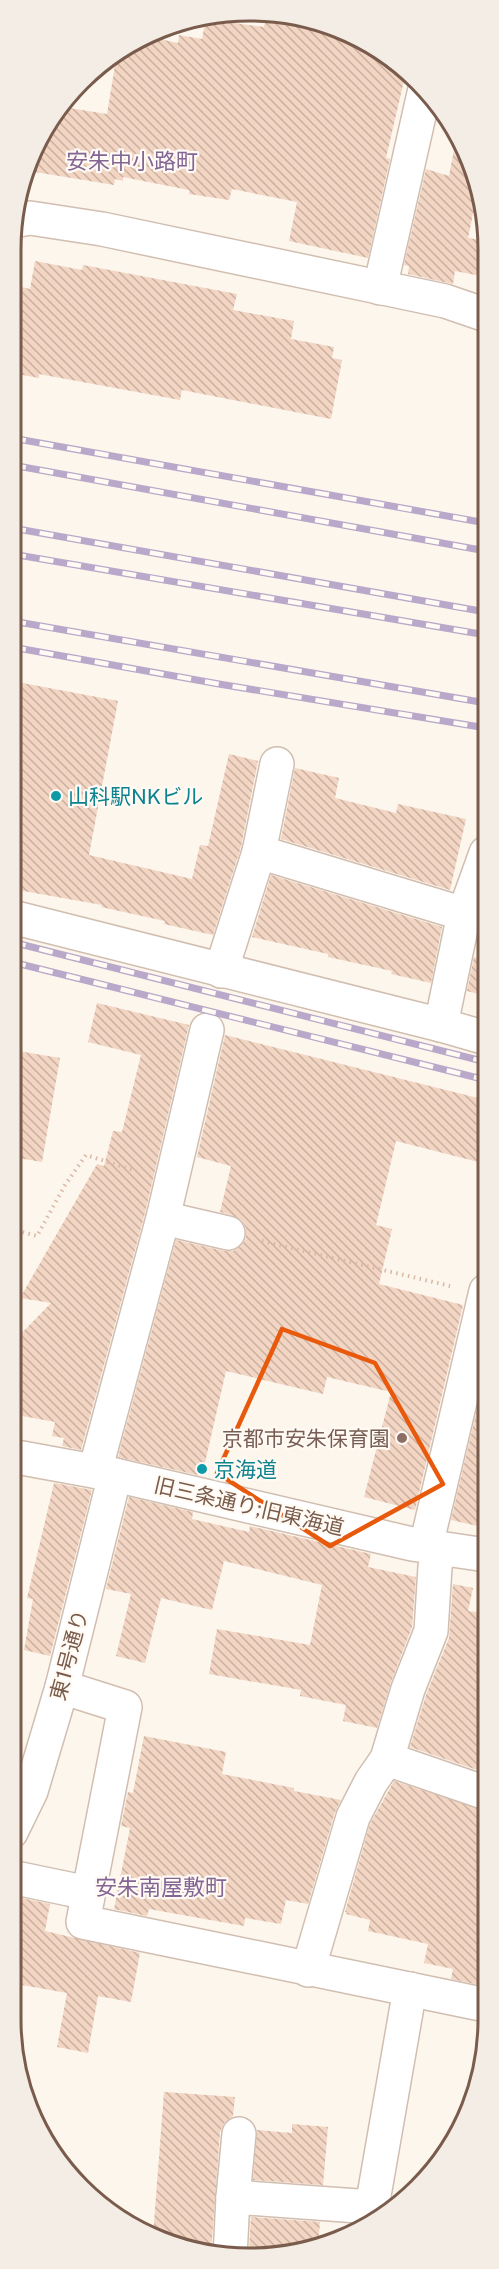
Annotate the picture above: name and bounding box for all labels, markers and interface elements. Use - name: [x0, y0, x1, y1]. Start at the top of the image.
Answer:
- district label: 安朱中小路町: [66, 148, 198, 174]
- place label: 山科駅NKビル: [68, 784, 203, 809]
- marker: 山科駅NKビル: [49, 789, 63, 803]
- place label: 京都市安朱保育園: [222, 1426, 390, 1451]
- marker: 京都市安朱保育園: [395, 1431, 409, 1445]
- place label: 京海道: [214, 1457, 277, 1482]
- marker: 京海道: [195, 1462, 209, 1476]
- street label: 旧三条通り;旧東海道: [152, 1472, 346, 1540]
- street label: 東1号通り: [45, 1607, 93, 1703]
- district label: 安朱南屋敷町: [95, 1874, 227, 1900]

